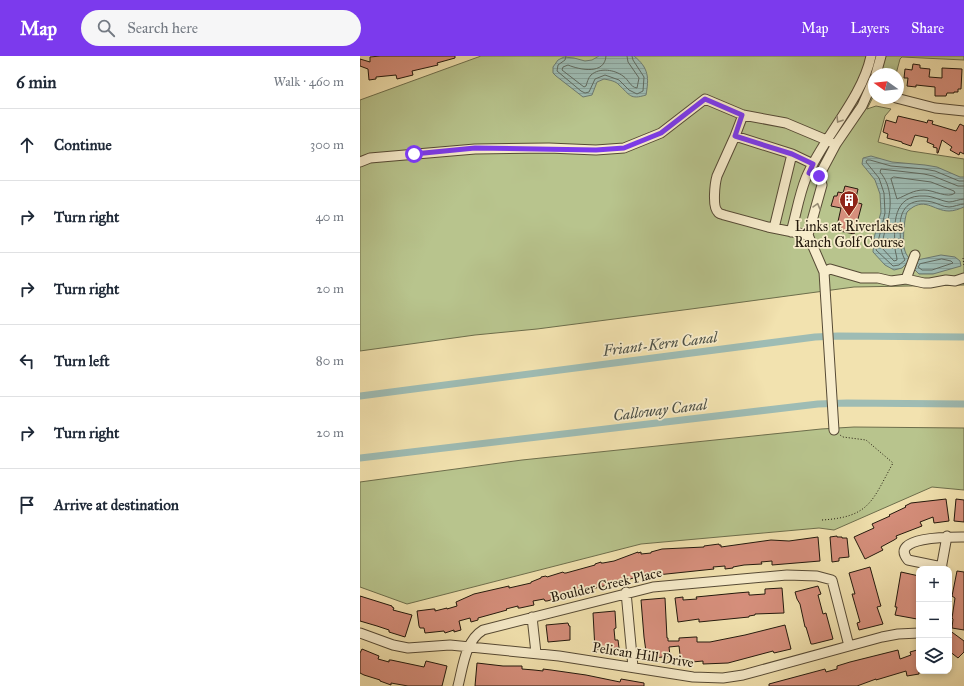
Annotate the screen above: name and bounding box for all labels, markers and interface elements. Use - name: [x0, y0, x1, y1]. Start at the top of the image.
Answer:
- search box: [81, 10, 361, 46]
- text: Map: [20, 17, 57, 40]
- icon: search: [95, 17, 117, 39]
- text: Search here: [127, 19, 198, 37]
- text: Map: [801, 20, 829, 37]
- text: Layers: [851, 20, 889, 37]
- text: Share: [911, 20, 944, 37]
- north arrow: [868, 68, 904, 104]
- text: 6 min: [16, 72, 57, 93]
- text: Walk · 460 m: [274, 74, 344, 90]
- one-way arrow: [836, 116, 843, 123]
- icon: ahead: [16, 134, 38, 156]
- text: Continue: [54, 136, 112, 154]
- text: 300 m: [310, 137, 344, 153]
- route start: [405, 145, 423, 163]
- route end: [810, 167, 828, 185]
- building icon: Links at Riverlakes Ranch Golf Course: [838, 189, 860, 217]
- one-way arrow: [812, 202, 820, 209]
- icon: right: [16, 206, 38, 228]
- text: Turn right: [54, 208, 119, 226]
- text: 40 m: [315, 209, 344, 225]
- place label: Links at Riverlakes Ranch Golf Course: [794, 218, 904, 251]
- icon: right: [16, 278, 38, 300]
- text: Turn right: [54, 280, 119, 298]
- text: 20 m: [316, 281, 344, 297]
- water label: Friant-Kern Canal: [601, 328, 720, 360]
- icon: left: [16, 350, 38, 372]
- text: Turn left: [54, 352, 110, 370]
- text: 80 m: [316, 353, 344, 369]
- water label: Calloway Canal: [612, 395, 710, 425]
- icon: right: [16, 422, 38, 444]
- text: Turn right: [54, 424, 119, 442]
- text: 20 m: [316, 425, 344, 441]
- icon: arrive: [16, 494, 38, 516]
- text: Arrive at destination: [54, 496, 179, 514]
- street label: Boulder Creek Place: [549, 564, 664, 606]
- map controls: [916, 566, 952, 674]
- button: +: [916, 566, 952, 602]
- button: −: [916, 602, 952, 638]
- button: layers: [916, 638, 952, 674]
- street label: Pelican Hill Drive: [591, 639, 695, 671]

